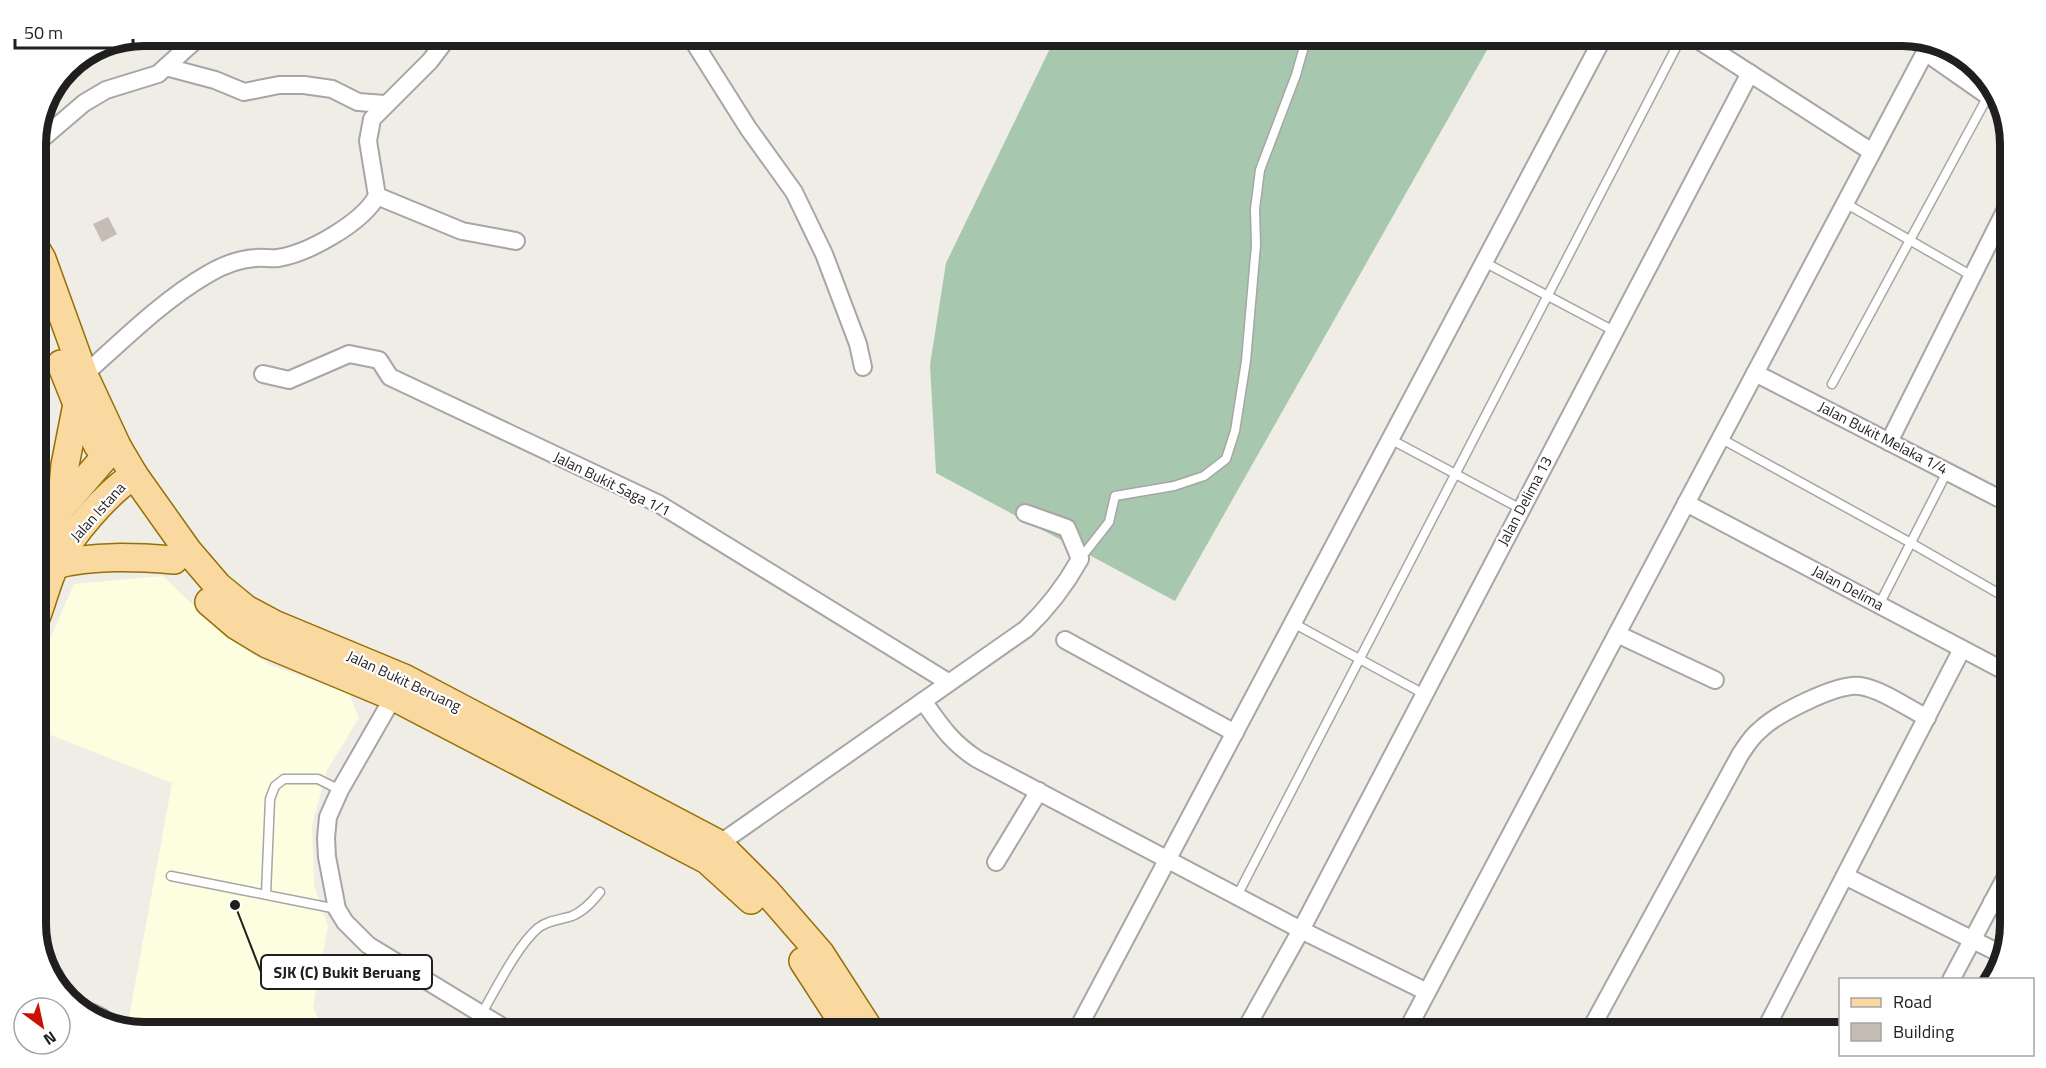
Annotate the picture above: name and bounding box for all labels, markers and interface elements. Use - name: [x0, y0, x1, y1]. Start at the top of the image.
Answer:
- scale bar: [15, 12, 134, 50]
- text: 50 m: [24, 19, 63, 46]
- street label: Jalan Bukit Melaka 1/4: [1815, 395, 1952, 480]
- street label: Jalan Bukit Saga 1/1: [550, 445, 675, 522]
- street label: Jalan Delima 13: [1491, 452, 1558, 550]
- street label: Jalan Istana: [65, 476, 131, 547]
- street label: Jalan Delima: [1808, 559, 1889, 616]
- street label: Jalan Bukit Beruang: [343, 644, 465, 717]
- callout: SJK (C) Bukit Beruang: [261, 955, 432, 989]
- text: SJK (C) Bukit Beruang: [274, 960, 421, 984]
- legend: [1839, 978, 2034, 1056]
- text: Road: [1893, 988, 1932, 1015]
- north arrow: [12, 996, 72, 1056]
- text: Building: [1893, 1018, 1954, 1045]
- text: N: [39, 1025, 61, 1052]

